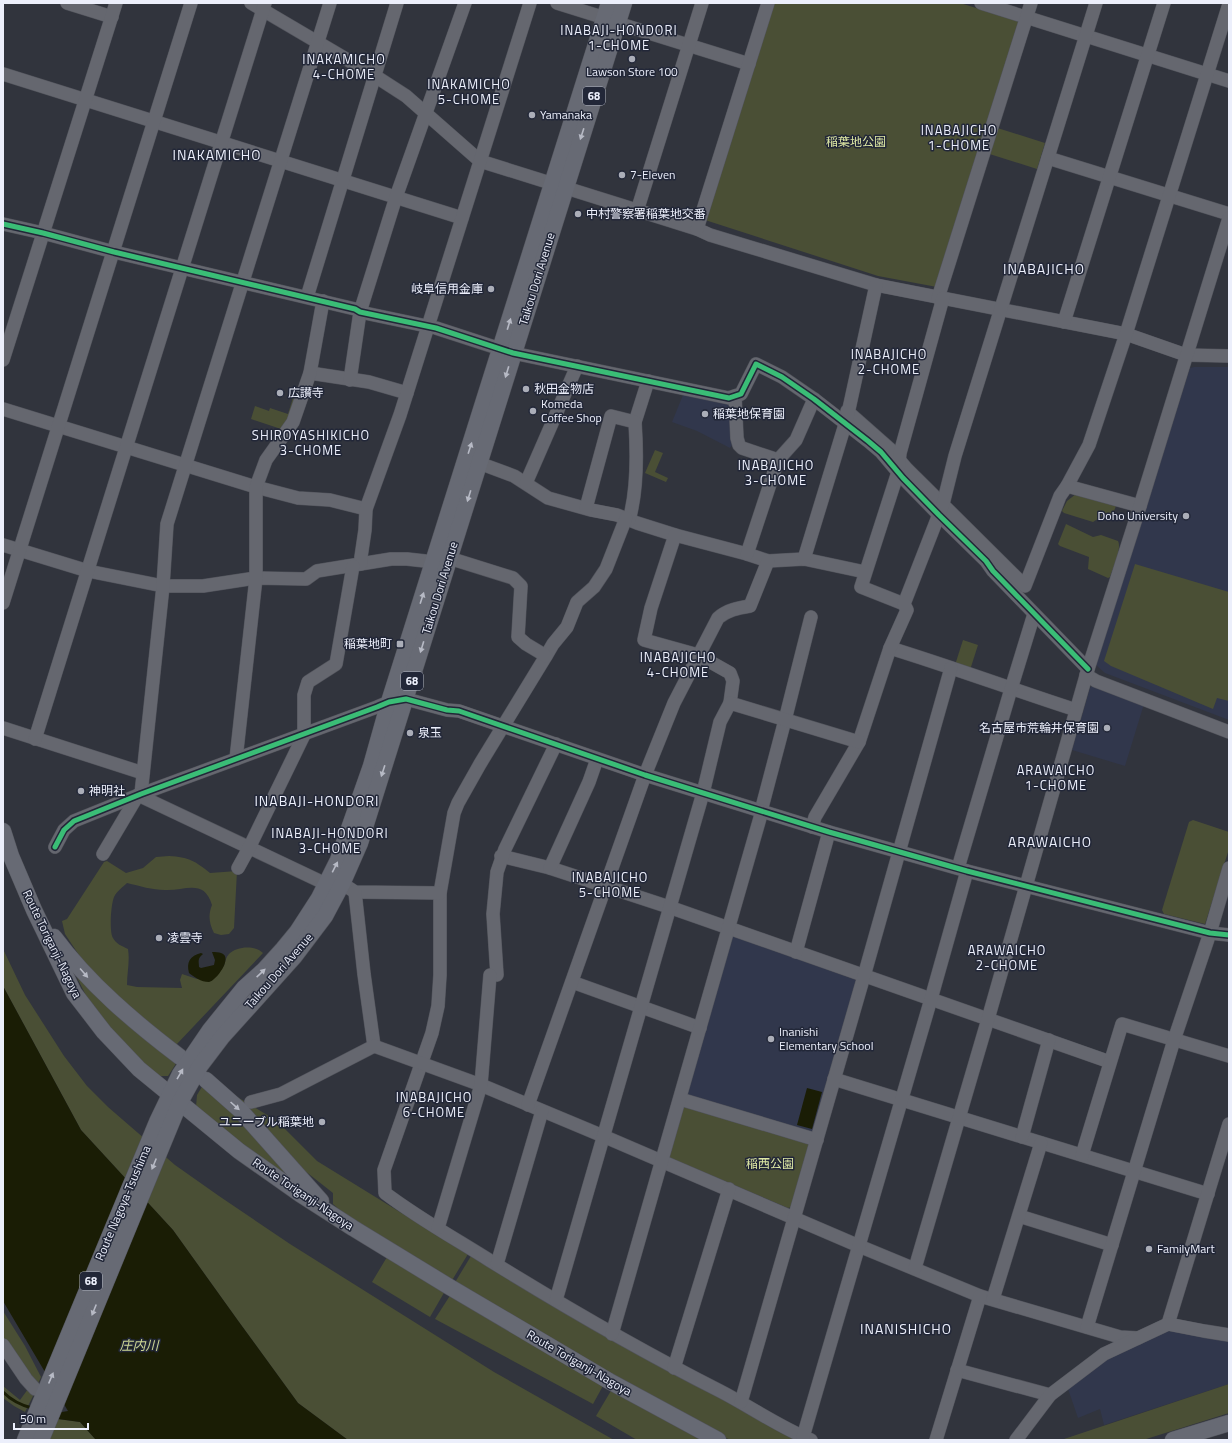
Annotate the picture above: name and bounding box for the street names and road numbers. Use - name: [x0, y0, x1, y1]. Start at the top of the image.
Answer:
- road number: 68: [583, 87, 605, 105]
- street label: Taikou Dori Avenue: [513, 230, 560, 327]
- street label: Taikou Dori Avenue: [416, 539, 463, 636]
- road number: 68: [401, 672, 423, 690]
- street label: Route Toriganji-Nagoya: [18, 886, 87, 1001]
- street label: Taikou Dori Avenue: [240, 928, 317, 1013]
- street label: Route Nagoya-Tsushima: [90, 1142, 155, 1263]
- street label: Route Toriganji-Nagoya: [249, 1153, 358, 1235]
- road number: 68: [80, 1272, 102, 1290]
- street label: Route Toriganji-Nagoya: [523, 1325, 635, 1400]

